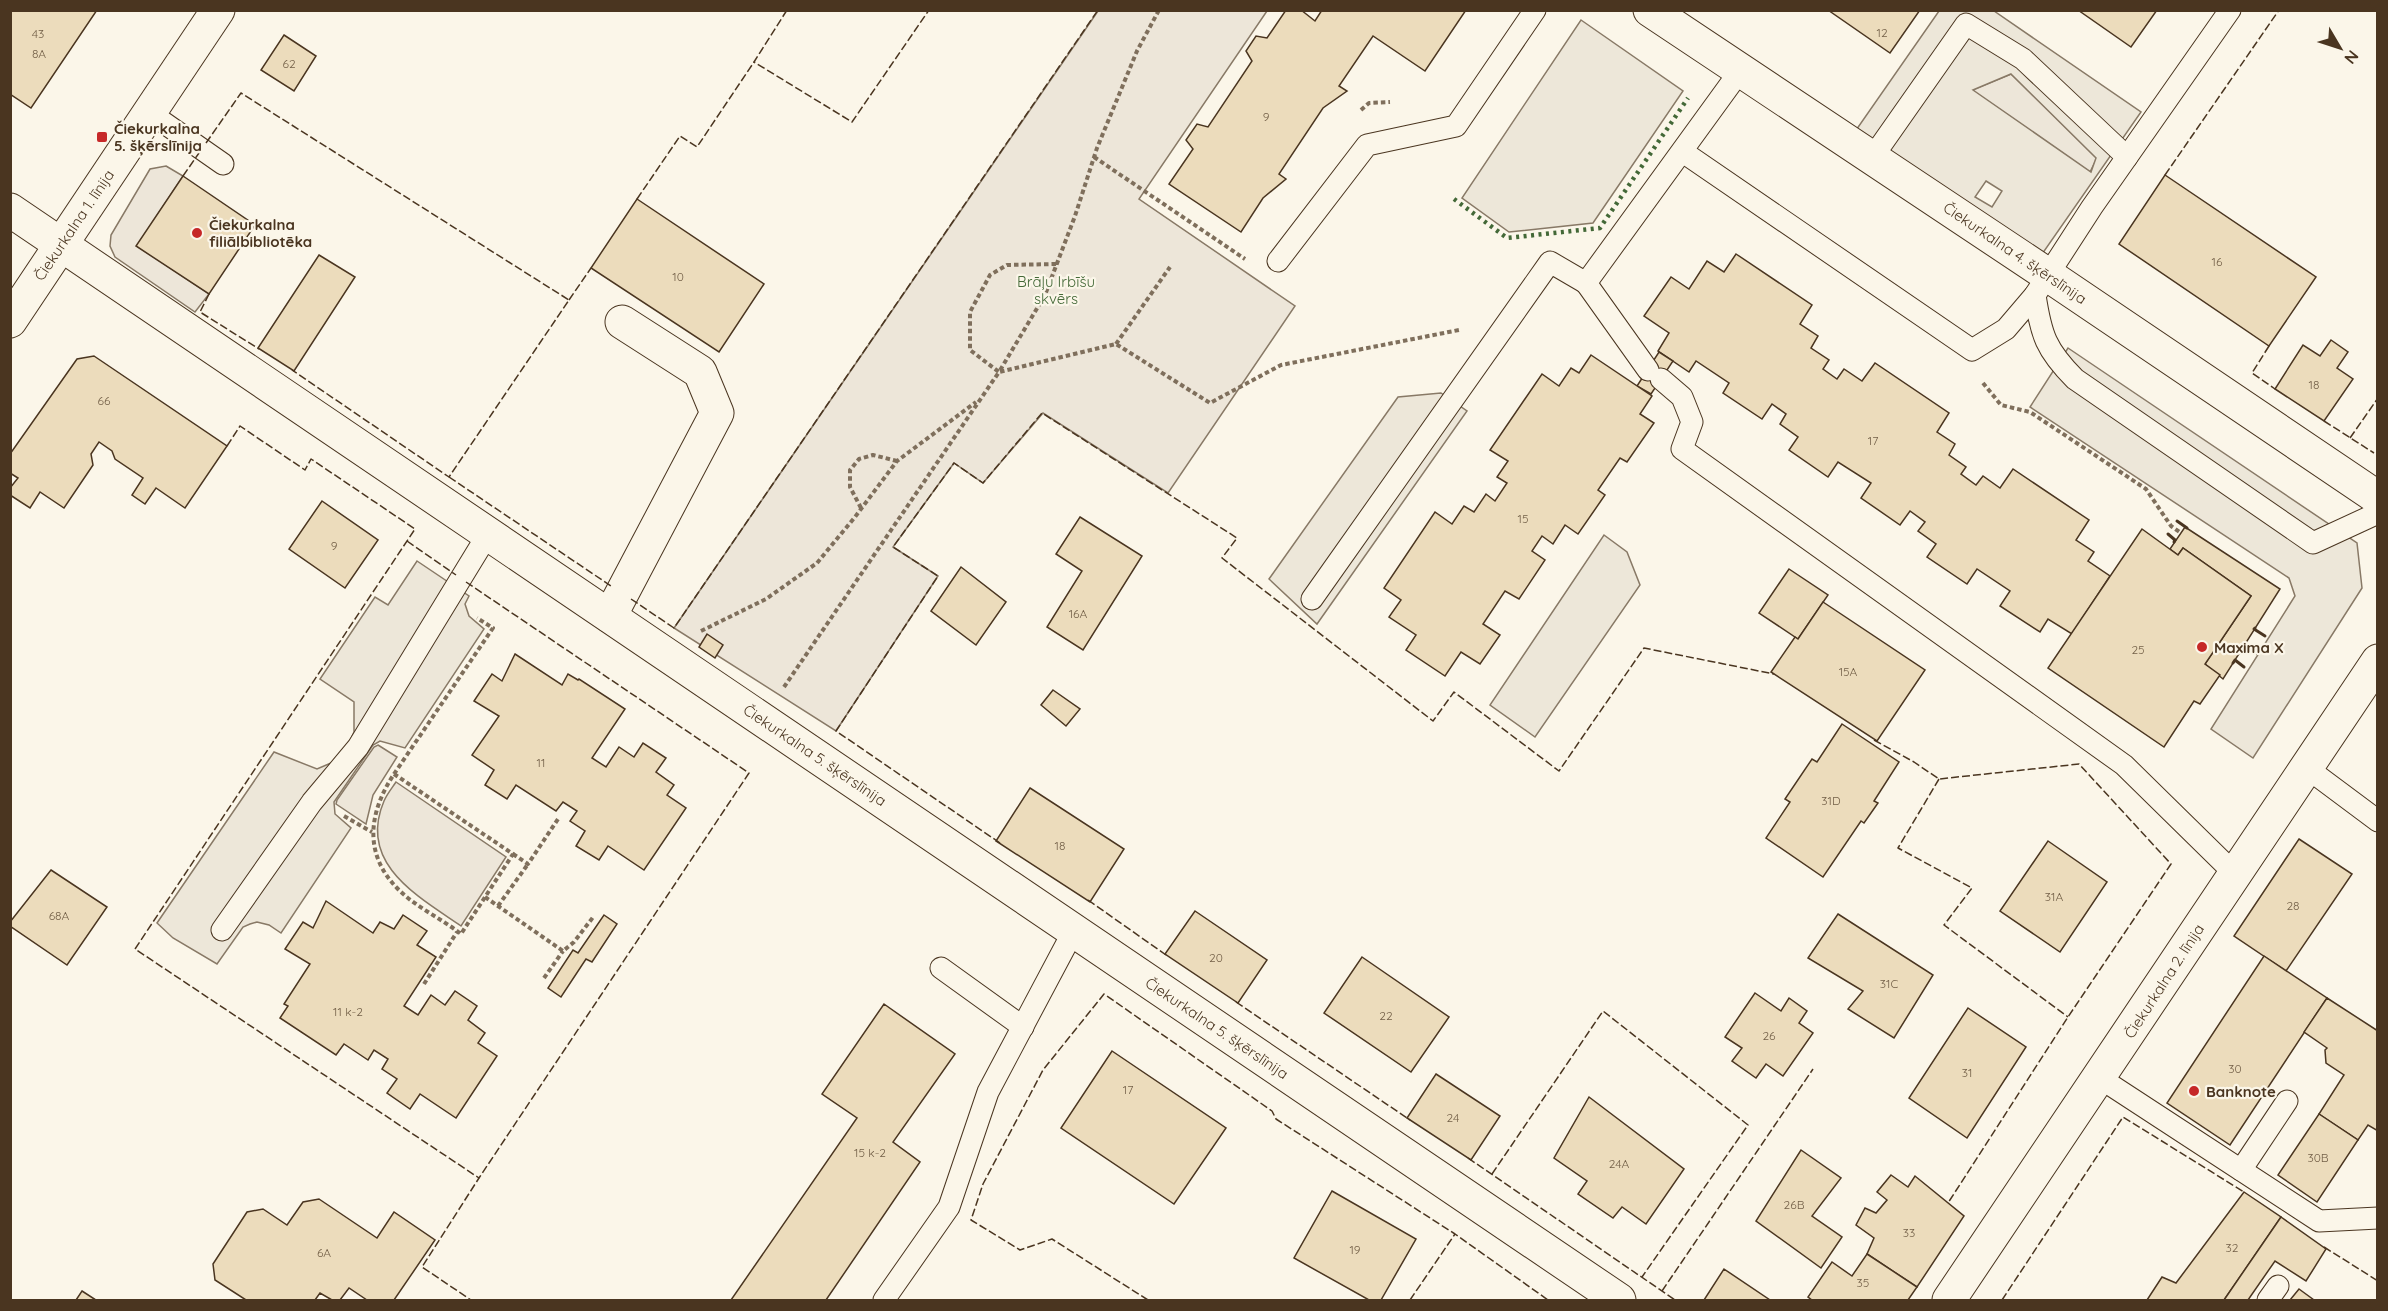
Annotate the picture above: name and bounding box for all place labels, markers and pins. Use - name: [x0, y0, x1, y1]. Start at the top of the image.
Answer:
- place label: Čiekurkalna 5. šķērslīnija: [114, 119, 202, 156]
- marker: Čiekurkalna 5. šķērslīnija: [95, 130, 109, 144]
- place label: Čiekurkalna filiālbibliotēka: [209, 215, 312, 251]
- marker: Čiekurkalna filiālbibliotēka: [190, 226, 204, 240]
- place label: Maxima X: [2214, 638, 2284, 657]
- marker: Maxima X: [2195, 640, 2209, 654]
- place label: Banknote: [2206, 1082, 2276, 1101]
- marker: Banknote: [2187, 1084, 2201, 1098]

